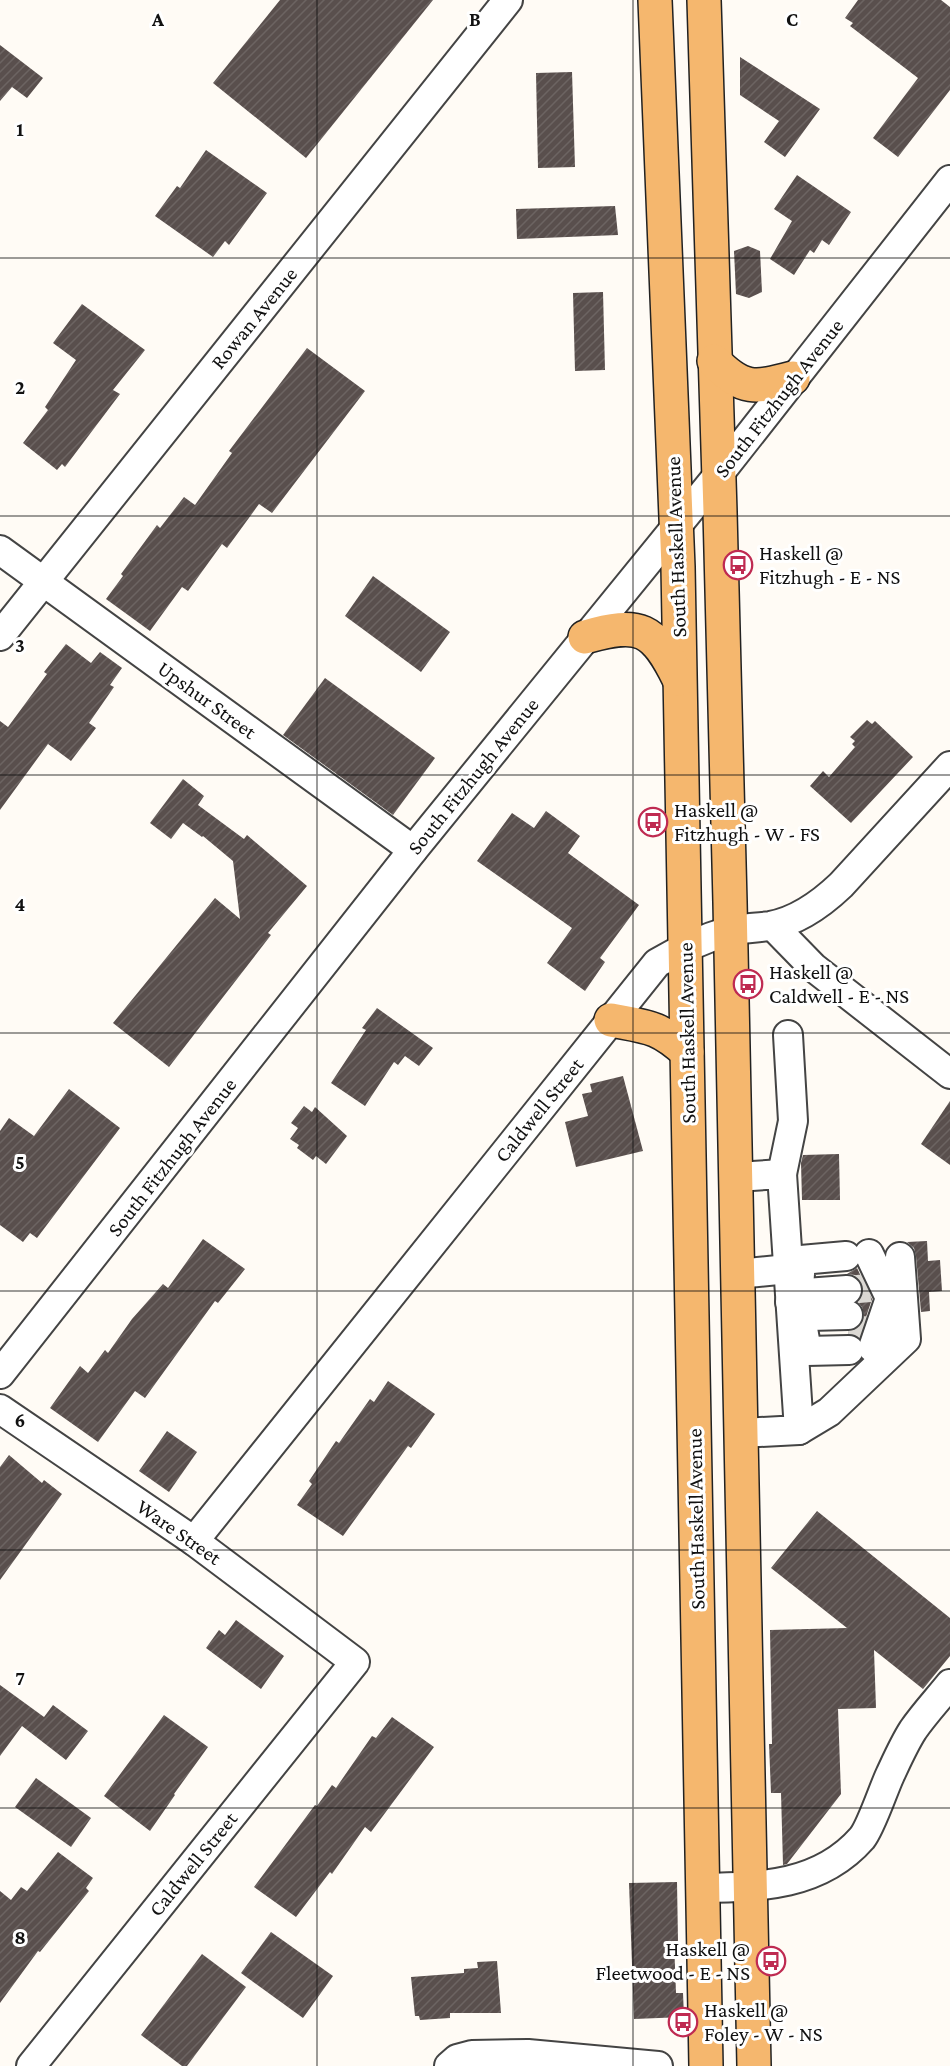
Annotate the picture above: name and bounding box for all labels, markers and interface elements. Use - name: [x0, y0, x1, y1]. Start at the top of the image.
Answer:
- text: A: [151, 8, 165, 30]
- text: B: [469, 8, 481, 30]
- text: C: [786, 8, 798, 30]
- text: 1: [16, 118, 24, 140]
- street label: Rowan Avenue: [206, 262, 302, 374]
- street label: South Fitzhugh Avenue: [710, 314, 848, 482]
- text: 2: [15, 376, 25, 398]
- street label: South Haskell Avenue: [661, 456, 691, 638]
- place label: Haskell @ Fitzhugh - E - NS: [759, 541, 901, 589]
- bus stop icon: Haskell @ Fitzhugh - E - NS: [722, 549, 754, 581]
- text: 3: [15, 634, 25, 656]
- street label: Upshur Street: [153, 656, 262, 744]
- street label: South Fitzhugh Avenue: [402, 693, 544, 859]
- place label: Haskell @ Fitzhugh - W - FS: [674, 798, 820, 846]
- bus stop icon: Haskell @ Fitzhugh - W - FS: [637, 806, 669, 838]
- text: 4: [15, 893, 26, 915]
- street label: South Haskell Avenue: [673, 942, 701, 1124]
- place label: Haskell @ Caldwell - E - NS: [769, 960, 909, 1008]
- bus stop icon: Haskell @ Caldwell - E - NS: [732, 968, 764, 1000]
- street label: Caldwell Street: [490, 1052, 589, 1167]
- street label: South Fitzhugh Avenue: [103, 1073, 241, 1241]
- text: 5: [15, 1151, 25, 1173]
- text: 6: [15, 1409, 25, 1431]
- street label: South Haskell Avenue: [682, 1428, 710, 1610]
- street label: Ware Street: [132, 1494, 227, 1570]
- text: 7: [15, 1667, 25, 1689]
- street label: Caldwell Street: [144, 1806, 243, 1921]
- text: 8: [14, 1926, 26, 1948]
- place label: Haskell @ Fleetwood - E - NS: [596, 1937, 750, 1985]
- bus stop icon: Haskell @ Fleetwood - E - NS: [755, 1945, 787, 1977]
- place label: Haskell @ Foley - W - NS: [704, 1998, 823, 2046]
- bus stop icon: Haskell @ Foley - W - NS: [667, 2006, 699, 2038]

